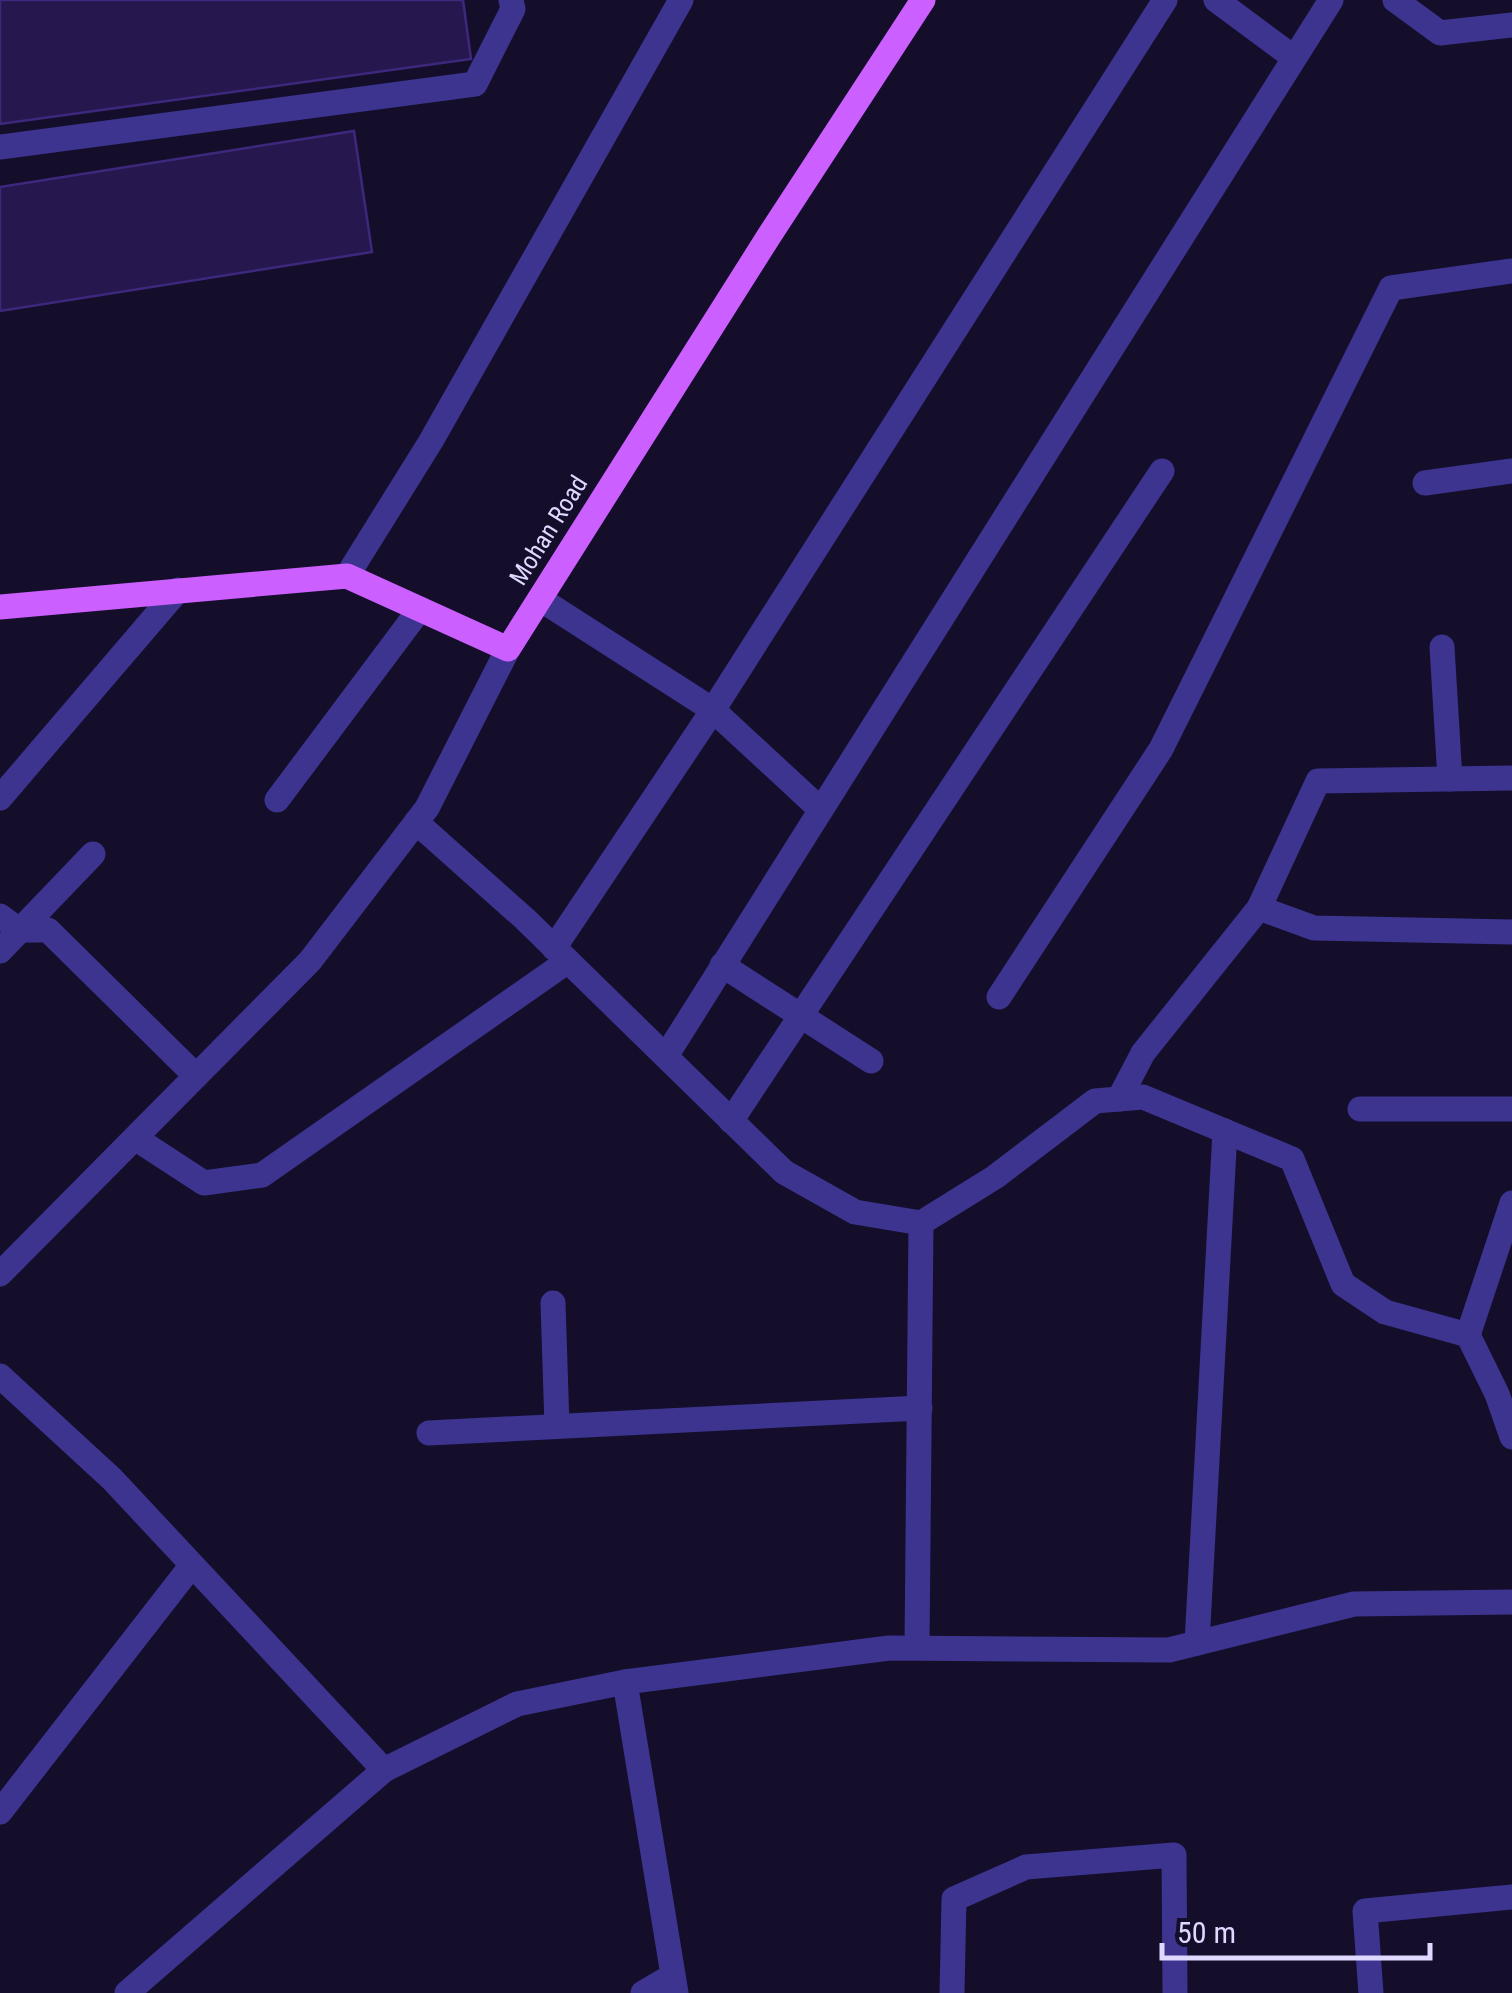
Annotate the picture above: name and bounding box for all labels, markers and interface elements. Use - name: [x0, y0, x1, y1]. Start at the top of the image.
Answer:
- street label: Mohan Road: [503, 470, 593, 590]
- scale bar: [1162, 1898, 1430, 1960]
- text: 50 m: [1177, 1915, 1236, 1950]

